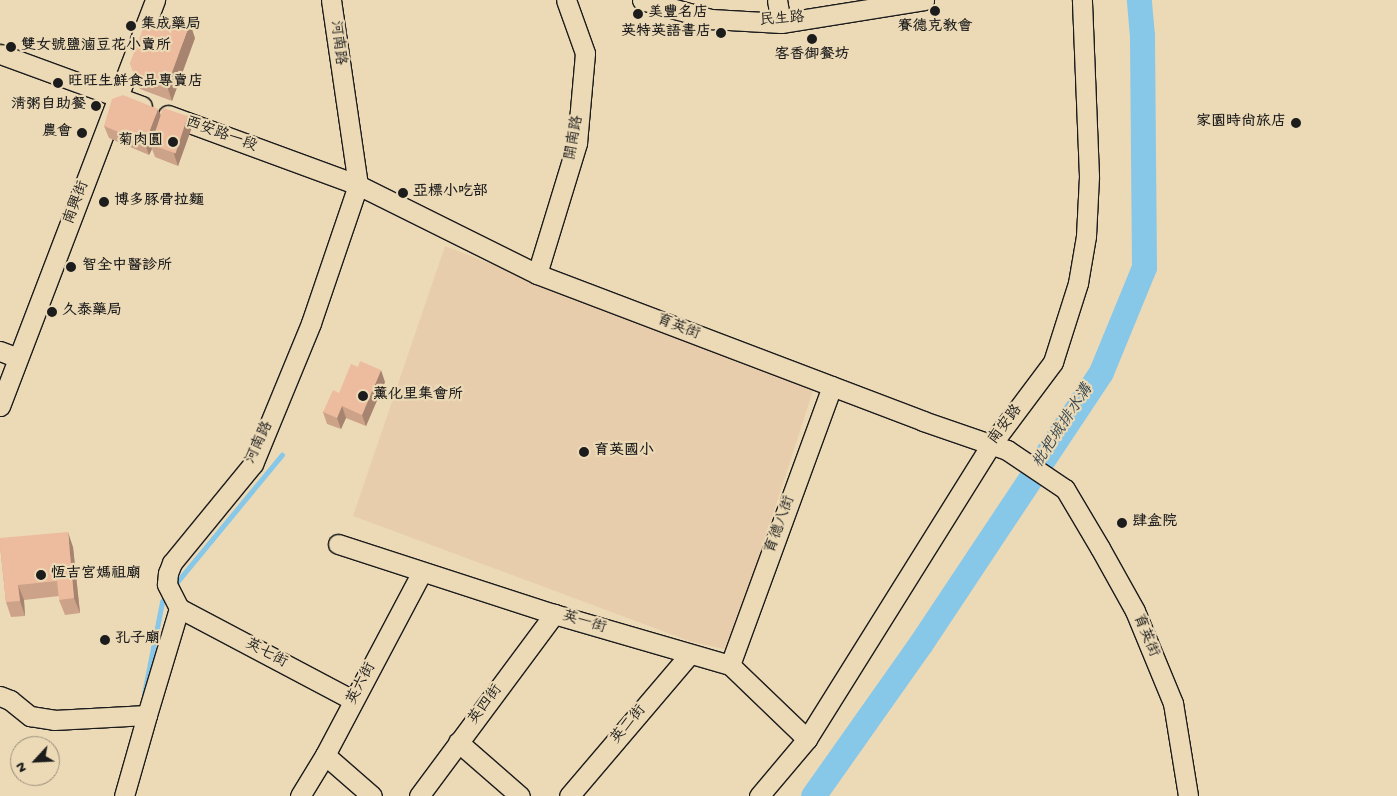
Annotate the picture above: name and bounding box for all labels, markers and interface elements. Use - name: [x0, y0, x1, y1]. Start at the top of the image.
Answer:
- place label: 美豐名店: [648, 5, 708, 23]
- marker: 賽德克教會: [929, 5, 941, 17]
- marker: 美豐名店: [632, 8, 644, 20]
- street label: 民生路: [759, 9, 805, 31]
- place label: 集成藥局: [141, 17, 201, 35]
- place label: 賽德克教會: [898, 19, 972, 37]
- marker: 集成藥局: [125, 20, 137, 32]
- street label: 河南路: [325, 20, 349, 66]
- place label: 英特英語書店: [621, 24, 711, 42]
- marker: 英特英語書店: [715, 27, 727, 39]
- marker: 客香御餐坊: [806, 33, 818, 45]
- place label: 雙女號鹽滷豆花小賣所: [21, 38, 171, 56]
- marker: 雙女號鹽滷豆花小賣所: [5, 41, 17, 53]
- place label: 客香御餐坊: [775, 47, 849, 65]
- place label: 旺旺生鮮食品專賣店: [68, 74, 203, 92]
- marker: 旺旺生鮮食品專賣店: [52, 77, 64, 89]
- place label: 清粥自助餐: [11, 97, 86, 115]
- marker: 清粥自助餐: [90, 100, 102, 112]
- street label: 西安路一段: [183, 114, 259, 156]
- street label: 開南路: [562, 114, 588, 162]
- place label: 家園時尚旅店: [1196, 114, 1286, 132]
- marker: 家園時尚旅店: [1290, 117, 1302, 129]
- place label: 農會: [42, 124, 72, 142]
- marker: 農會: [76, 127, 88, 139]
- place label: 菊肉圓: [118, 133, 163, 151]
- marker: 菊肉圓: [167, 136, 179, 148]
- street label: 南興街: [61, 179, 93, 227]
- place label: 亞標小吃部: [413, 184, 488, 202]
- marker: 亞標小吃部: [397, 187, 409, 199]
- place label: 博多豚骨拉麵: [114, 193, 204, 211]
- marker: 博多豚骨拉麵: [98, 196, 110, 208]
- place label: 智全中醫診所: [82, 258, 172, 276]
- marker: 智全中醫診所: [64, 260, 78, 274]
- place label: 久泰藥局: [62, 303, 122, 321]
- marker: 久泰藥局: [46, 306, 58, 318]
- street label: 育英街: [654, 312, 702, 344]
- water label: 枇杷城排水溝: [1030, 382, 1098, 472]
- place label: 薰化里集會所: [373, 387, 463, 405]
- marker: 薰化里集會所: [357, 390, 369, 402]
- street label: 南安路: [985, 402, 1027, 448]
- street label: 河南路: [242, 419, 278, 467]
- place label: 育英國小: [594, 443, 654, 461]
- marker: 育英國小: [578, 446, 590, 458]
- street label: 育德八街: [762, 494, 800, 556]
- place label: 肆盒院: [1132, 514, 1177, 532]
- marker: 肆盒院: [1116, 517, 1128, 529]
- place label: 恆吉宮媽祖廟: [51, 566, 141, 584]
- marker: 恆吉宮媽祖廟: [35, 569, 47, 581]
- street label: 英一街: [560, 608, 608, 638]
- street label: 育英街: [1128, 612, 1162, 660]
- place label: 孔子廟: [115, 631, 160, 649]
- marker: 孔子廟: [99, 634, 111, 646]
- street label: 英七街: [242, 635, 290, 673]
- street label: 英六街: [343, 660, 381, 708]
- street label: 英四街: [465, 682, 507, 728]
- street label: 英二街: [608, 702, 650, 748]
- north arrow: [10, 736, 60, 786]
- text: N: [12, 759, 31, 775]

